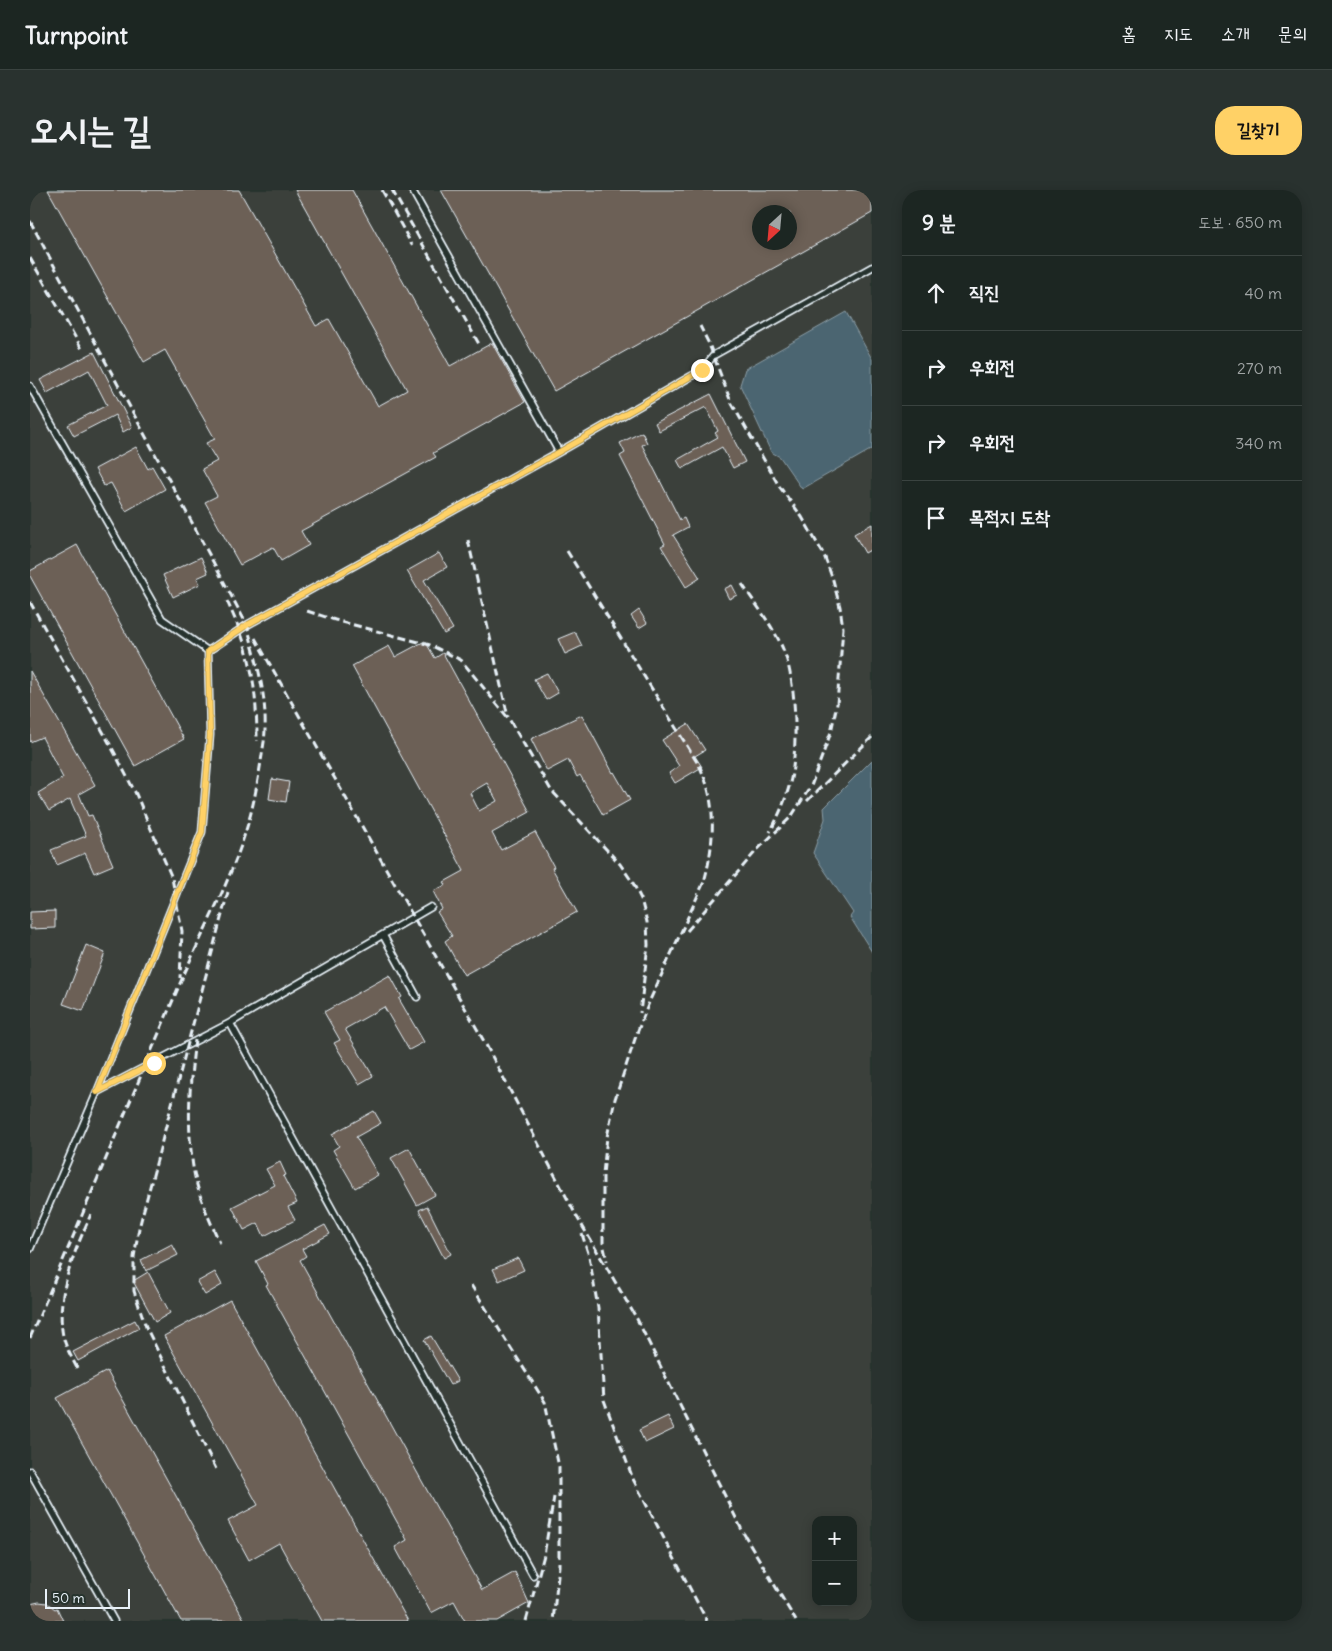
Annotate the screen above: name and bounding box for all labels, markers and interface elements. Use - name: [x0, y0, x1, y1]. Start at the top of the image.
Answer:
- text: Turnpoint: [25, 20, 128, 50]
- text: 홈: [1122, 22, 1136, 45]
- text: 지도: [1164, 22, 1193, 45]
- text: 소개: [1221, 22, 1250, 45]
- text: 문의: [1278, 22, 1307, 45]
- button: 길찾기: [1215, 106, 1302, 155]
- text: 오시는 길: [30, 107, 151, 151]
- north arrow: [752, 205, 797, 250]
- text: 9 분: [922, 209, 956, 236]
- text: 도보 · 650 m: [1198, 212, 1282, 232]
- icon: ahead: [922, 279, 950, 307]
- text: 직진: [969, 280, 1000, 304]
- text: 40 m: [1244, 283, 1282, 303]
- icon: right: [922, 354, 950, 382]
- text: 우회전: [969, 355, 1015, 379]
- text: 270 m: [1237, 358, 1282, 378]
- route end: [691, 359, 714, 382]
- icon: right: [922, 429, 950, 457]
- text: 우회전: [969, 430, 1015, 454]
- text: 340 m: [1235, 433, 1282, 453]
- icon: arrive: [922, 504, 950, 532]
- text: 목적지 도착: [969, 505, 1050, 529]
- route start: [143, 1052, 166, 1075]
- map controls: [812, 1516, 857, 1606]
- button: +: [812, 1516, 857, 1561]
- button: −: [812, 1561, 857, 1606]
- scale bar: [45, 1586, 130, 1609]
- text: 50 m: [52, 1589, 85, 1607]

